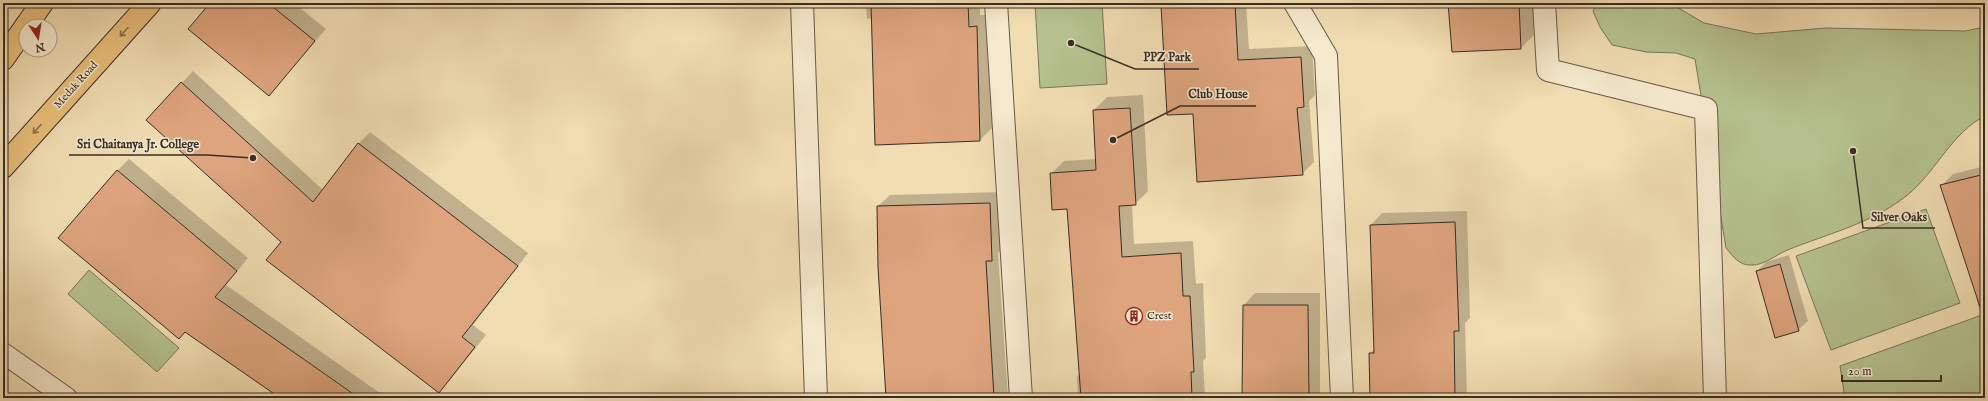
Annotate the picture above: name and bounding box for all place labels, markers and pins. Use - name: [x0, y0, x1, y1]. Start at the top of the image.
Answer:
- callout: PPZ Park: [1135, 45, 1199, 69]
- callout: Club House: [1180, 82, 1256, 106]
- callout: Sri Chaitanya Jr. College: [69, 131, 207, 155]
- callout: Silver Oaks: [1863, 204, 1935, 228]
- building icon: Crest: [1124, 306, 1144, 326]
- place label: Crest: [1147, 309, 1172, 323]

